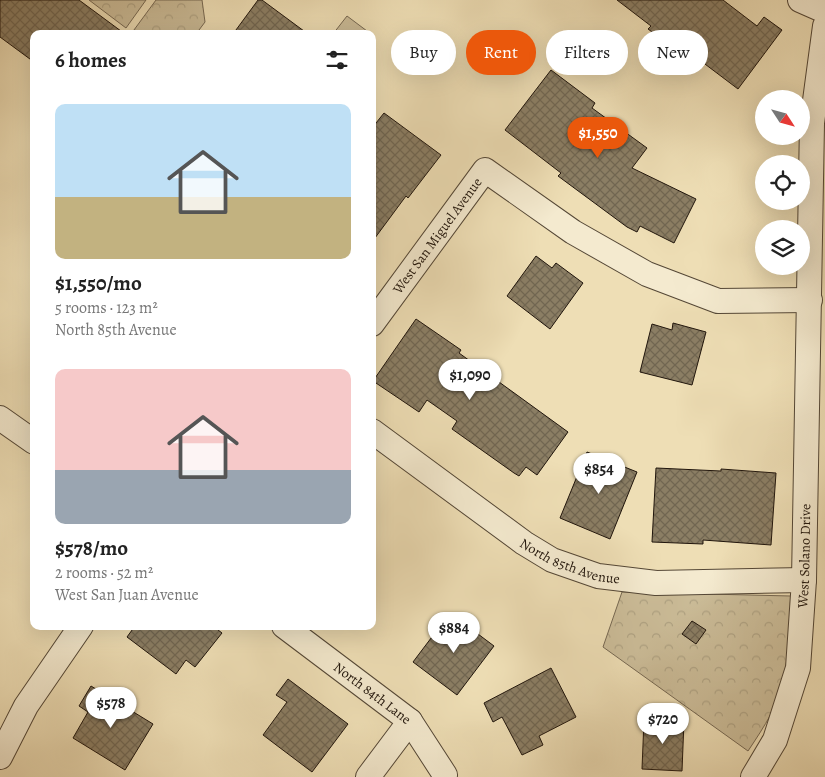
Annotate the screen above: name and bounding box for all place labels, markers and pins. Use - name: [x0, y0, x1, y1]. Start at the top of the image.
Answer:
- pin: $1,550: [557, 116, 639, 159]
- pin: $1,090: [429, 358, 511, 401]
- pin: $854: [569, 452, 629, 495]
- pin: $884: [424, 612, 484, 654]
- pin: $578: [81, 686, 141, 729]
- pin: $720: [633, 702, 693, 745]

